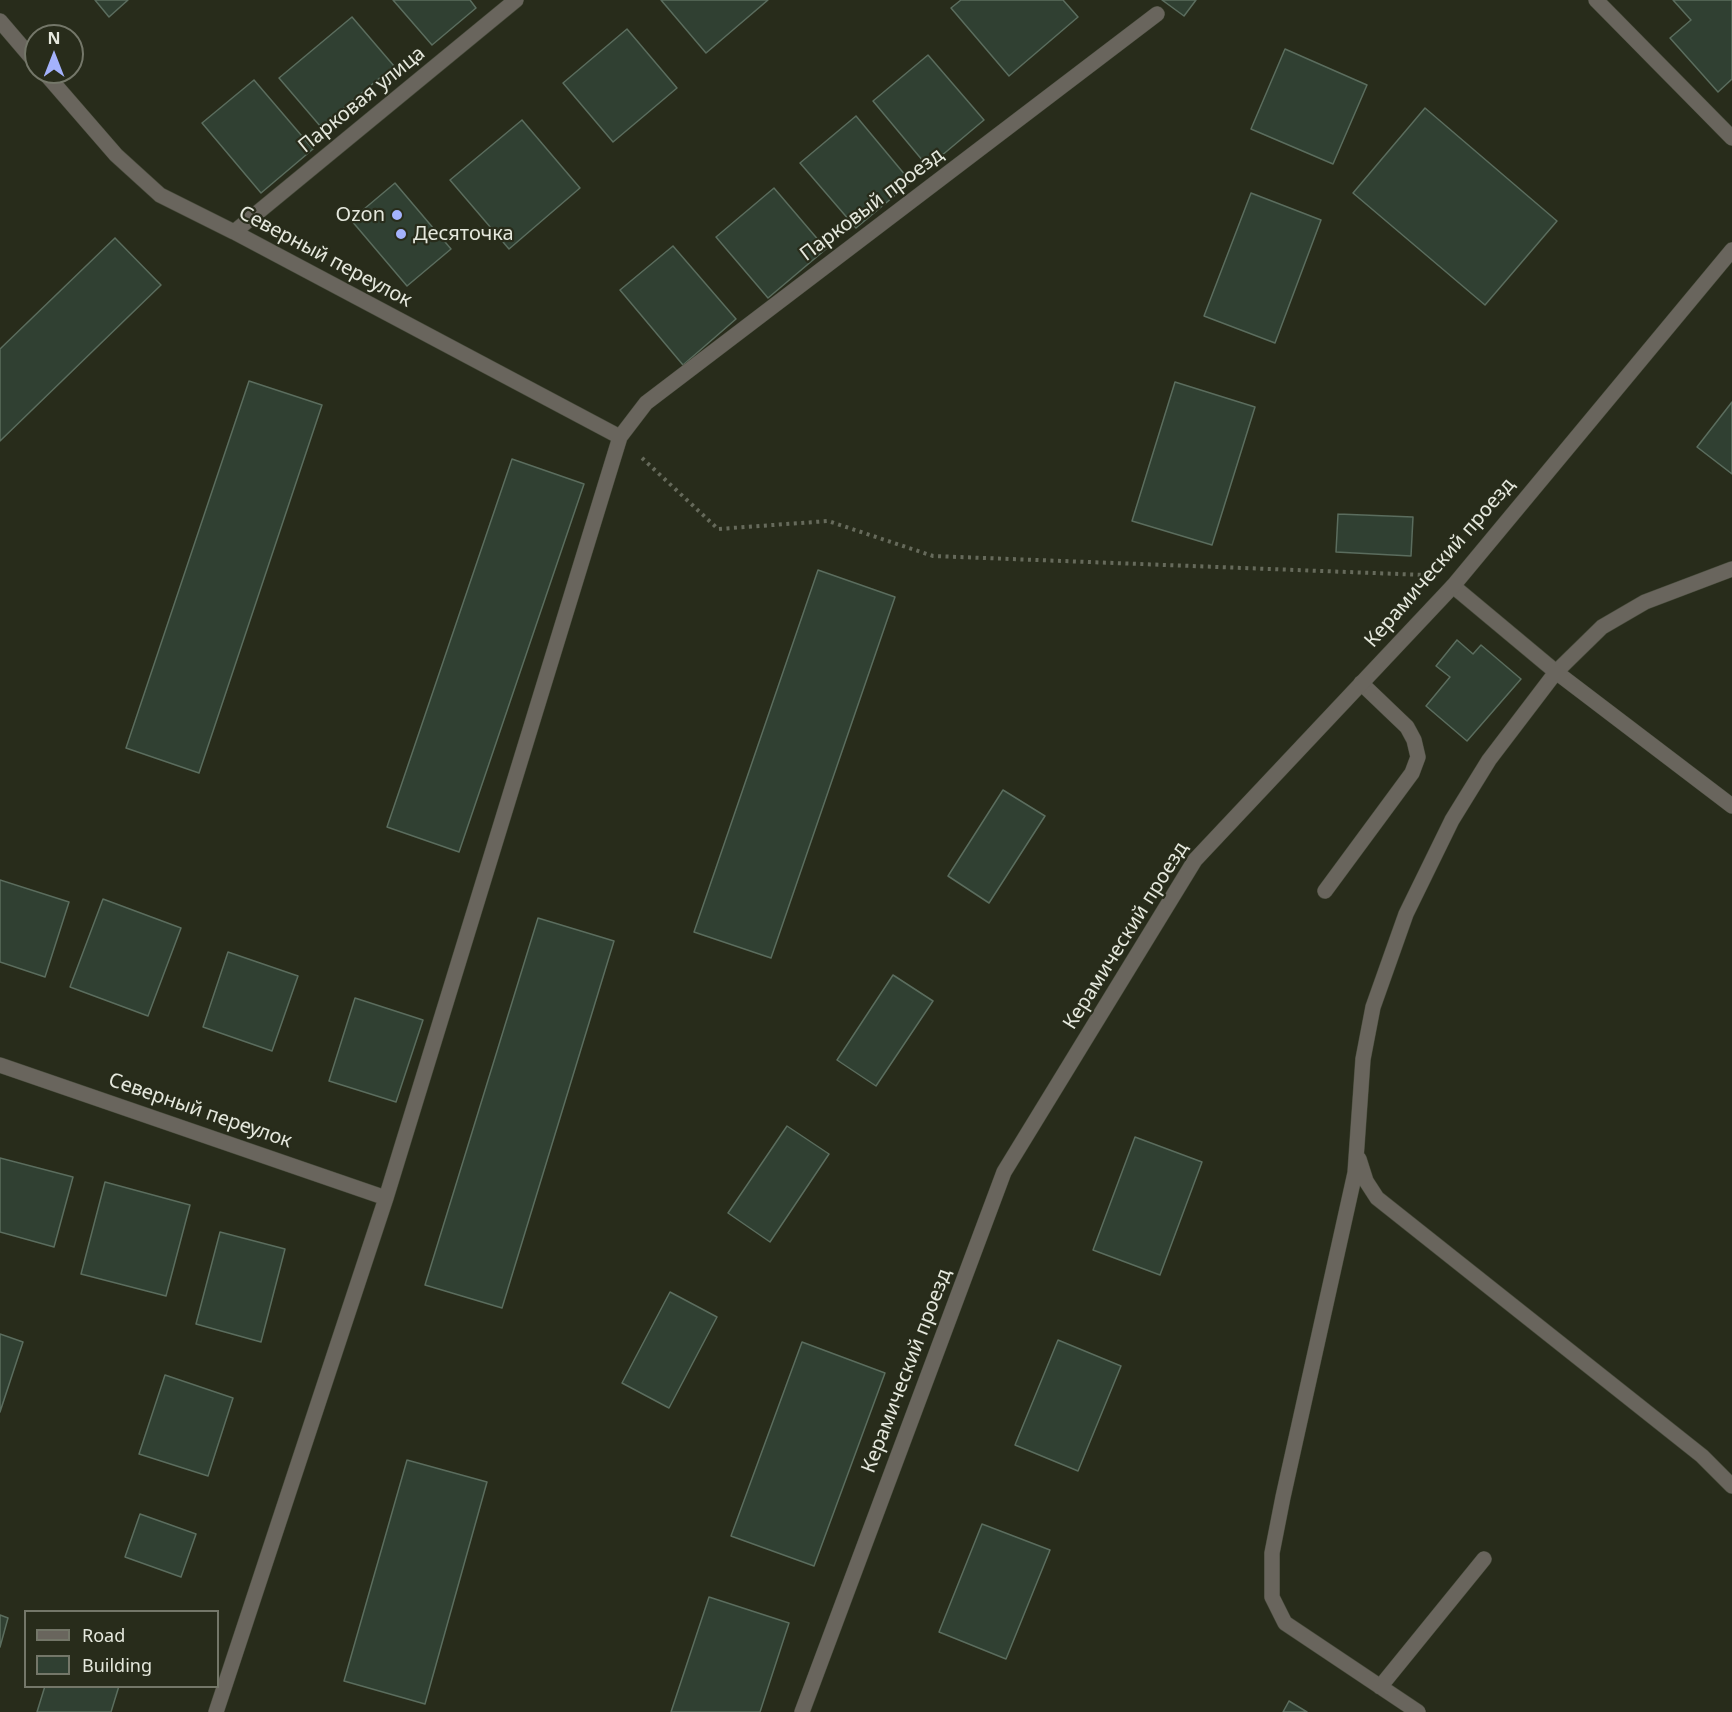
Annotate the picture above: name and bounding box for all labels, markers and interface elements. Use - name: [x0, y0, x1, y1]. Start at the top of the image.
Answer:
- north arrow: [24, 24, 84, 84]
- text: N: [47, 27, 61, 49]
- street label: Парковая улица: [294, 42, 430, 158]
- street label: Парковый проезд: [796, 143, 948, 267]
- street label: Северный переулок: [234, 201, 416, 313]
- place label: Ozon: [336, 203, 385, 227]
- marker: Ozon: [390, 208, 404, 222]
- place label: Десяточка: [413, 222, 514, 246]
- marker: Десяточка: [394, 227, 408, 241]
- street label: Керамический проезд: [1360, 473, 1520, 653]
- street label: Керамический проезд: [1058, 838, 1194, 1034]
- street label: Северный переулок: [105, 1068, 295, 1154]
- street label: Керамический проезд: [857, 1266, 957, 1476]
- legend: [24, 1610, 219, 1688]
- text: Road: [82, 1623, 125, 1647]
- text: Building: [82, 1653, 152, 1677]

